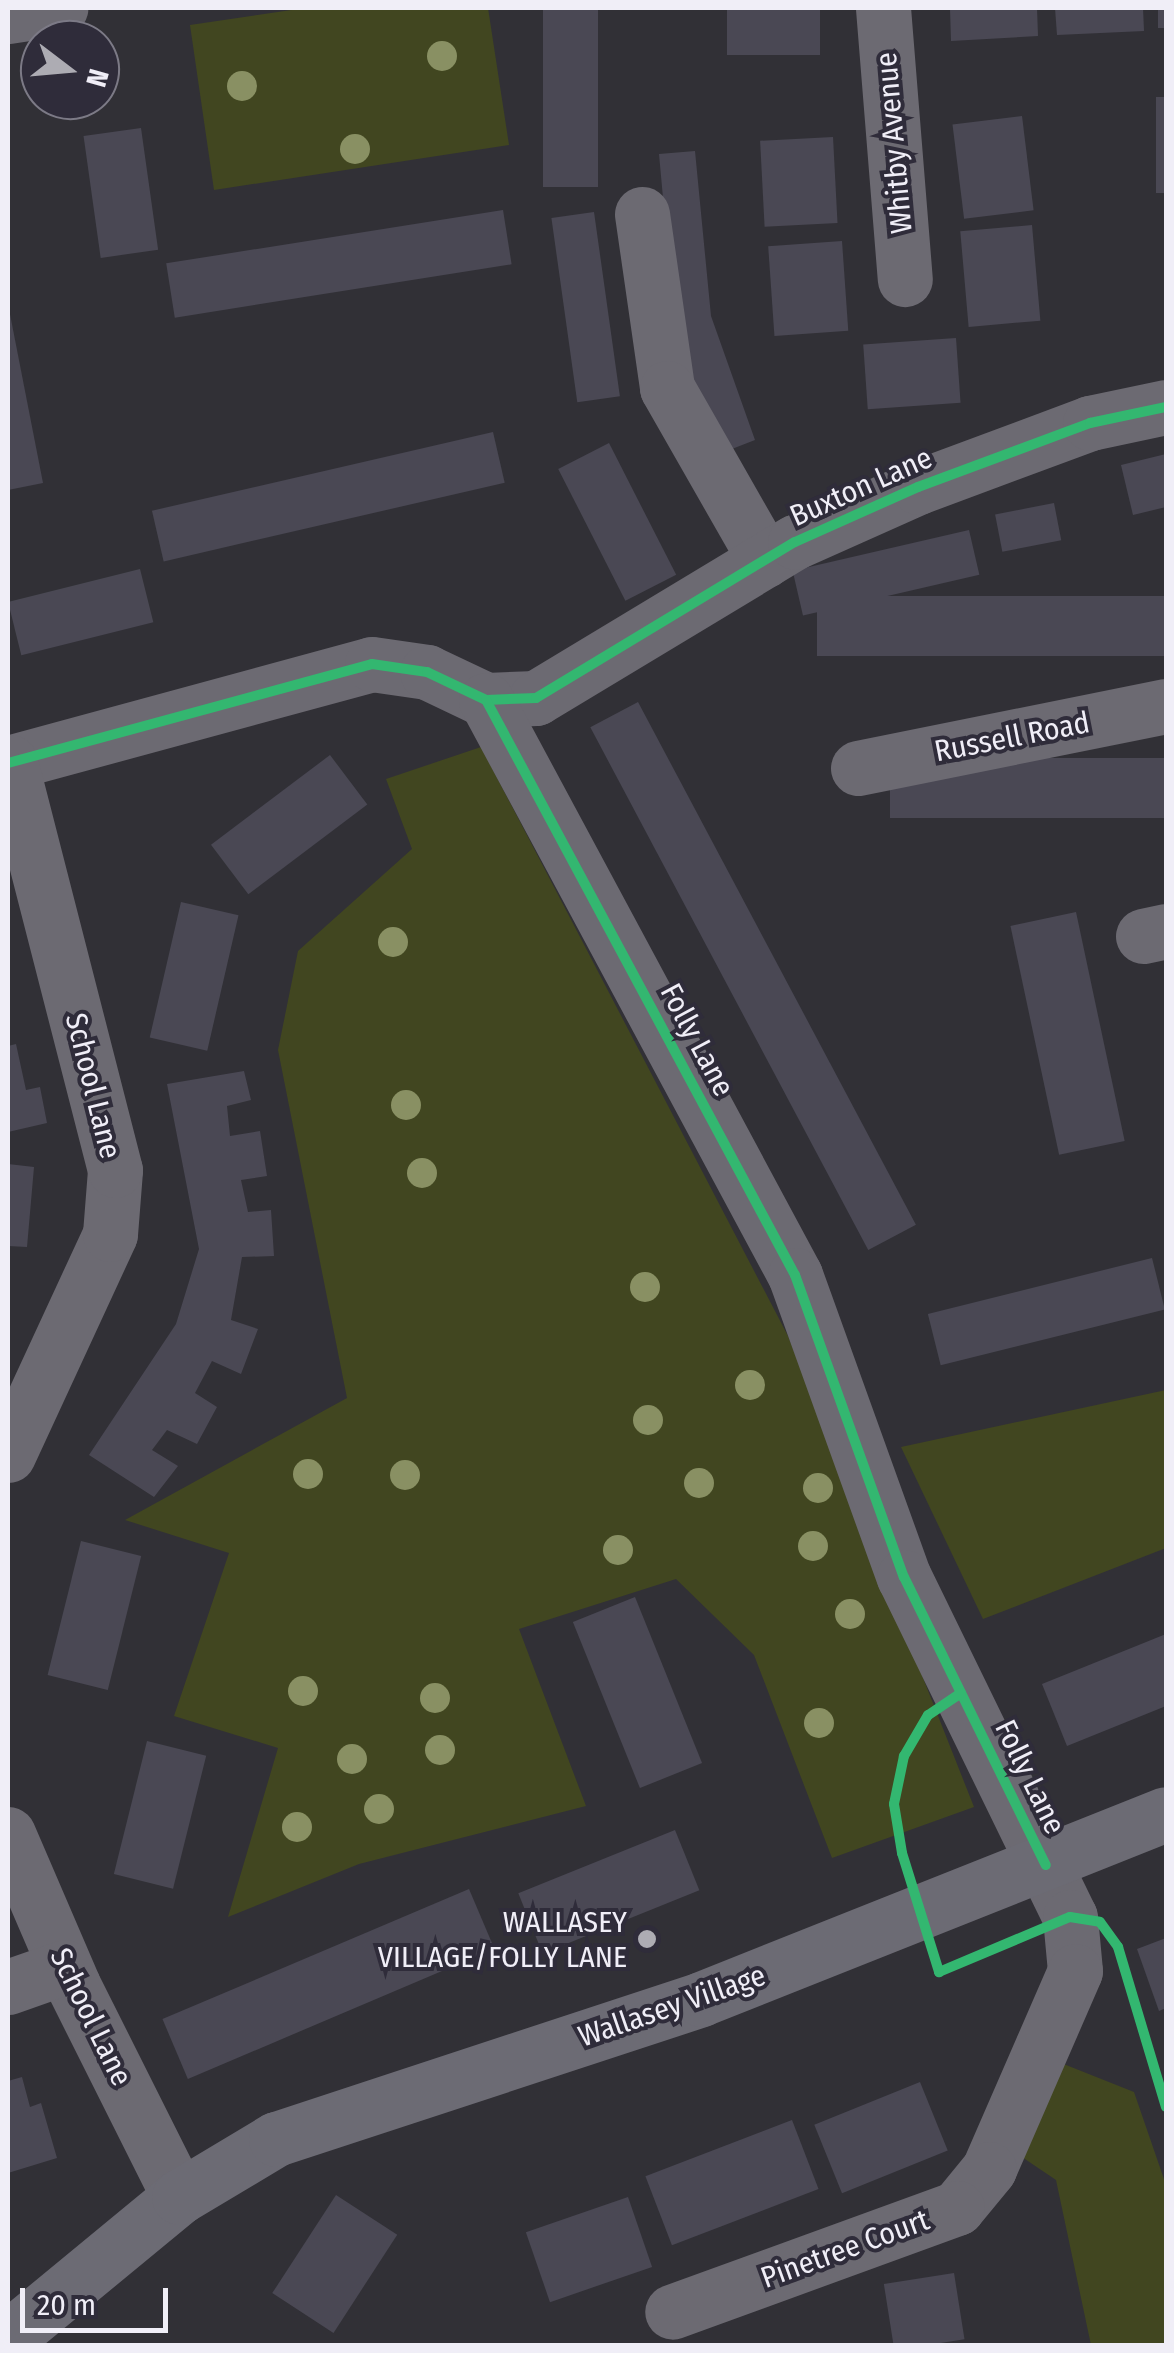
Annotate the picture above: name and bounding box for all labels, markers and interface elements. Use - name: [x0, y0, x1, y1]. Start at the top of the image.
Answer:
- north arrow: [20, 20, 120, 120]
- street label: Whitby Avenue: [868, 51, 920, 235]
- text: N: [79, 65, 116, 90]
- street label: Buxton Lane: [784, 440, 938, 534]
- street label: Russell Road: [931, 704, 1093, 770]
- street label: Folly Lane: [652, 978, 742, 1102]
- street label: School Lane: [58, 1010, 128, 1162]
- street label: Folly Lane: [987, 1714, 1073, 1840]
- place label: WALLASEY VILLAGE/FOLLY LANE: [378, 1904, 627, 1974]
- marker: WALLASEY VILLAGE/FOLLY LANE: [636, 1928, 658, 1950]
- street label: School Lane: [42, 1942, 140, 2092]
- street label: Wallasey Village: [574, 1957, 770, 2055]
- street label: Pinetree Court: [756, 2202, 934, 2296]
- scale bar: [25, 2268, 172, 2330]
- text: 20 m: [37, 2287, 96, 2323]

